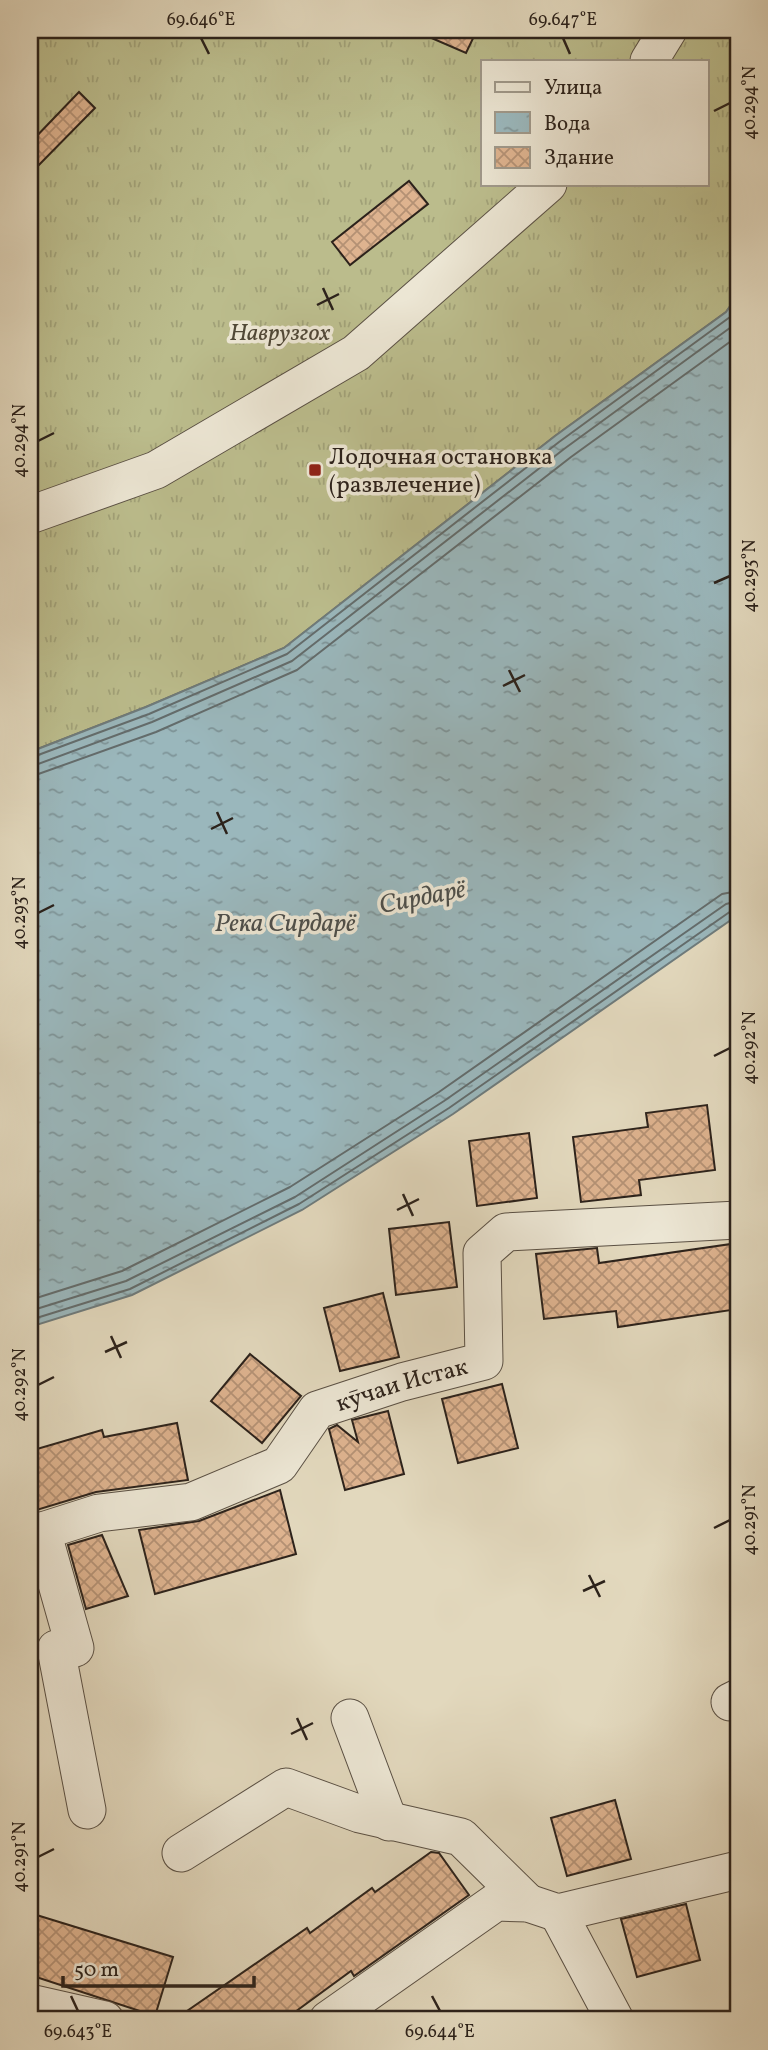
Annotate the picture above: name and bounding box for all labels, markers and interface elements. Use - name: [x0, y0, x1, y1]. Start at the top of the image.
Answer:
- text: 69.646°E: [167, 8, 235, 33]
- text: 69.647°E: [529, 8, 597, 33]
- legend: [481, 60, 708, 186]
- text: 40.294°N: [738, 66, 763, 140]
- text: Улица: [544, 74, 602, 103]
- text: Вода: [544, 110, 591, 139]
- text: Здание: [544, 144, 614, 173]
- park label: Наврузгох: [229, 317, 331, 351]
- text: 40.294°N: [8, 404, 33, 478]
- place label: Лодочная остановка (развлечение): [329, 441, 553, 503]
- marker: Лодочная остановка (развлечение): [307, 462, 323, 478]
- text: 40.293°N: [738, 539, 763, 613]
- water label: Сирдарё: [376, 872, 470, 924]
- text: 40.293°N: [8, 876, 33, 950]
- water label: Река Сирдарё: [215, 906, 357, 942]
- text: 40.292°N: [738, 1011, 763, 1085]
- text: 40.292°N: [8, 1348, 33, 1422]
- street label: кӯчаи Истак: [332, 1351, 472, 1422]
- text: 40.291°N: [738, 1484, 763, 1556]
- text: 40.291°N: [8, 1821, 33, 1893]
- scale bar: [63, 1945, 254, 1989]
- text: 50 m: [74, 1956, 119, 1985]
- text: 69.643°E: [44, 2020, 112, 2045]
- text: 69.644°E: [405, 2020, 475, 2045]

